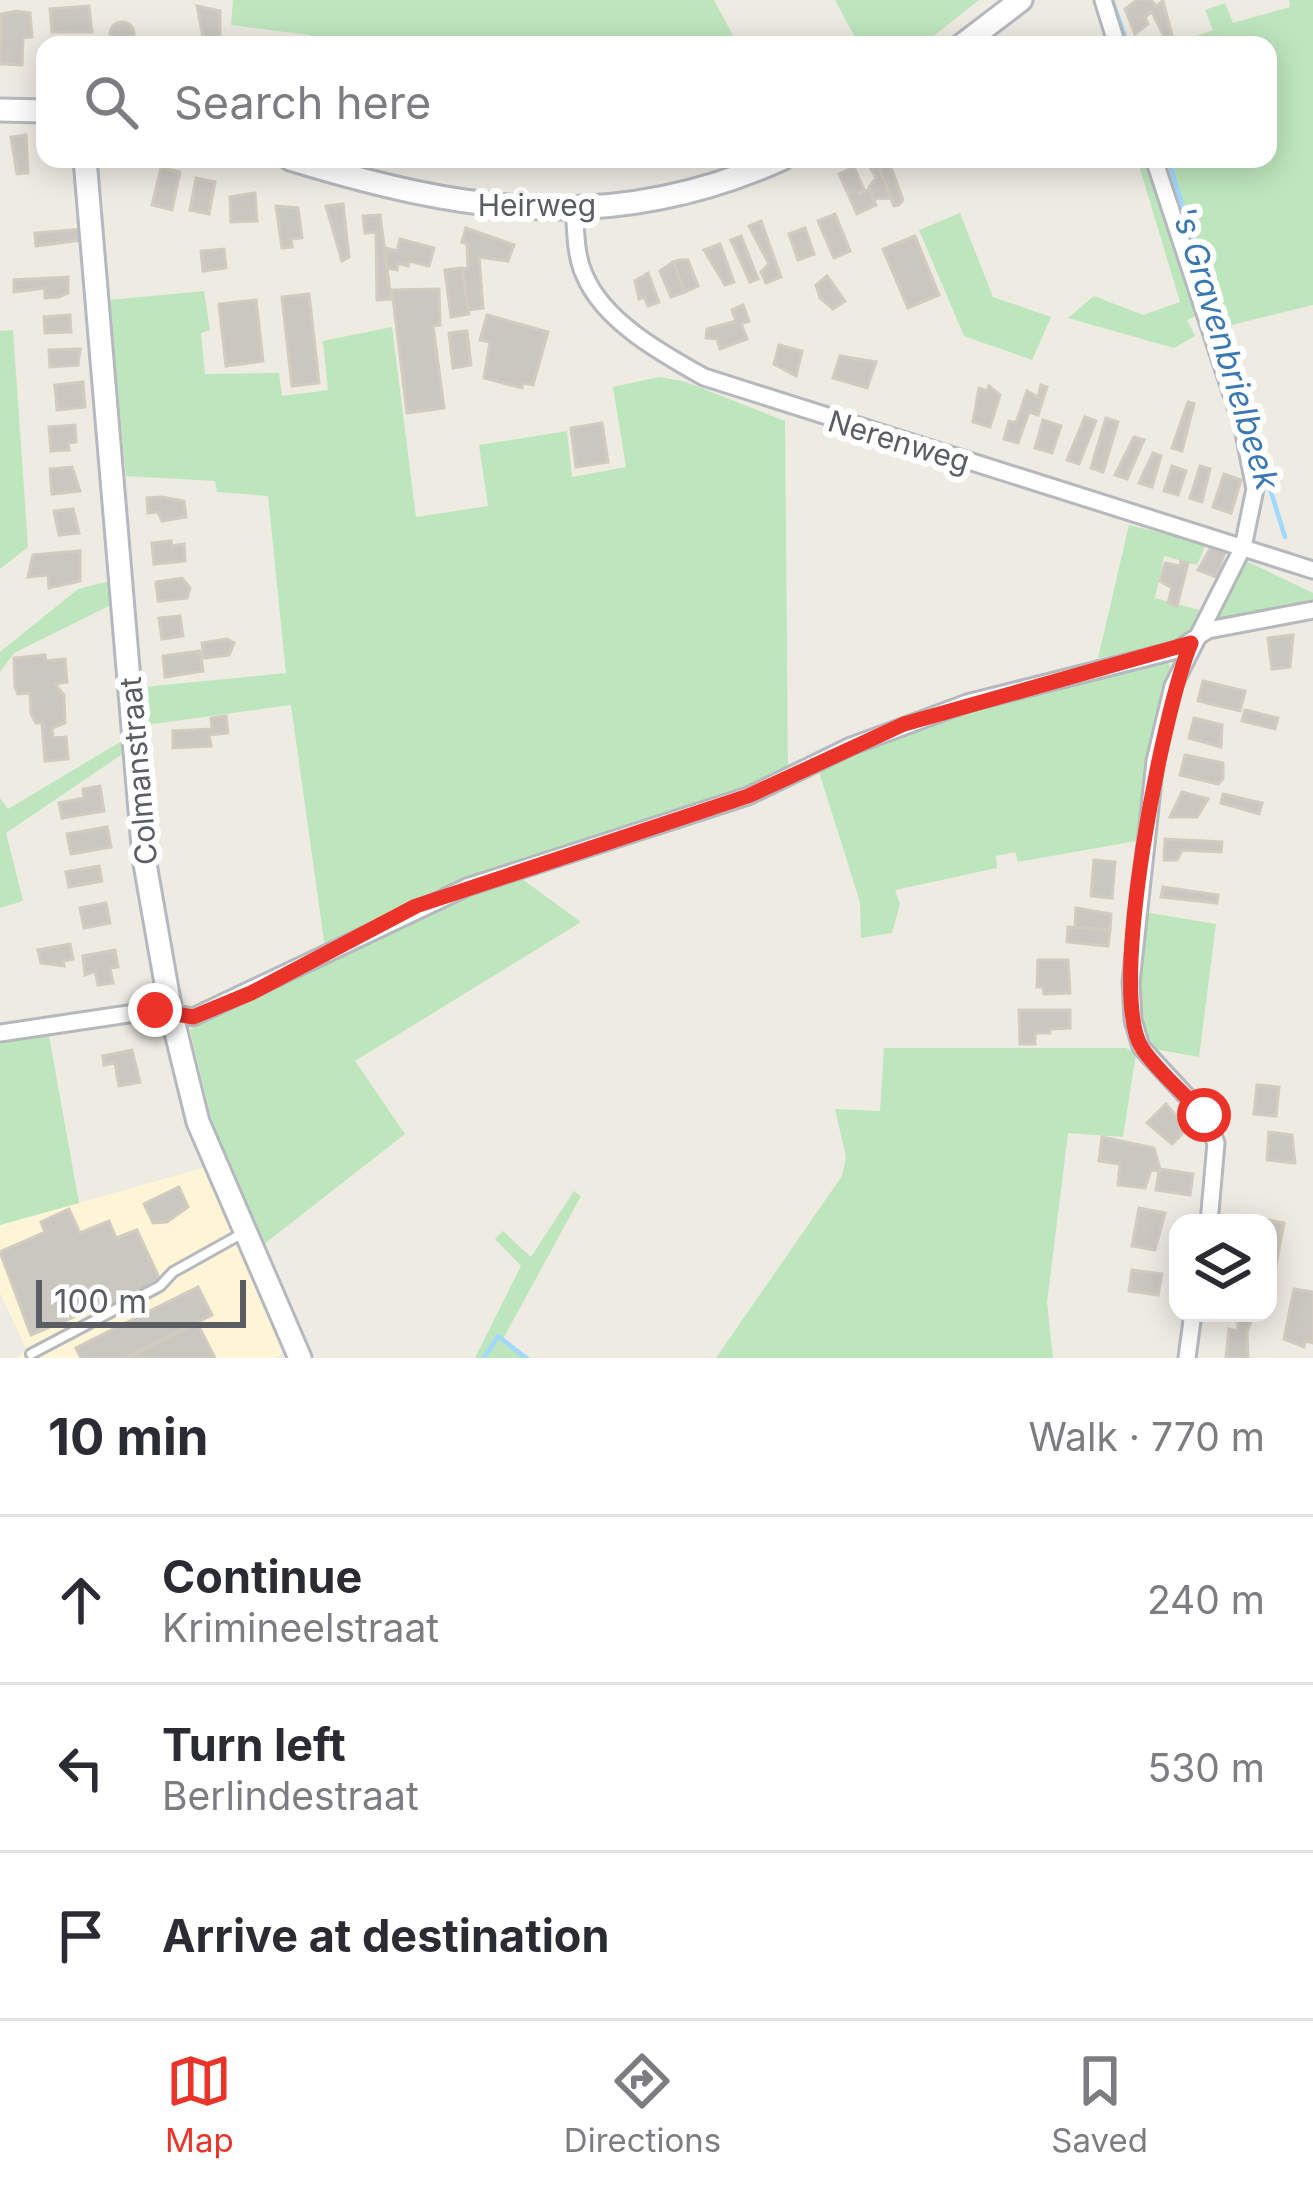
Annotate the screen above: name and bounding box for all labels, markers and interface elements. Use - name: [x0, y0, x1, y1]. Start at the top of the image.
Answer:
- search box: [36, 36, 1277, 168]
- icon: search: [78, 69, 144, 135]
- text: Search here: [174, 75, 431, 130]
- street label: Heirweg: [478, 187, 596, 223]
- water label: 's Gravenbrielbeek: [1164, 202, 1288, 495]
- street label: Nerenweg: [824, 402, 974, 480]
- street label: Colmanstraat: [112, 675, 164, 866]
- route end: [128, 983, 182, 1037]
- route start: [1177, 1088, 1231, 1142]
- map controls: [1169, 1214, 1277, 1322]
- button: layers: [1169, 1214, 1277, 1322]
- scale bar: [36, 1274, 246, 1327]
- text: 100 m: [54, 1281, 147, 1321]
- text: 10 min: [48, 1406, 209, 1467]
- text: Walk · 770 m: [1029, 1413, 1265, 1460]
- text: Continue: [162, 1549, 362, 1604]
- icon: ahead: [48, 1567, 114, 1633]
- text: 240 m: [1147, 1576, 1265, 1623]
- text: Krimineelstraat: [162, 1604, 439, 1651]
- text: Turn left: [162, 1717, 346, 1772]
- icon: left: [48, 1735, 114, 1801]
- text: 530 m: [1147, 1744, 1265, 1791]
- text: Berlindestraat: [162, 1772, 419, 1819]
- icon: arrive: [48, 1903, 114, 1969]
- text: Arrive at destination: [162, 1908, 609, 1963]
- tab: Map: [165, 2048, 234, 2160]
- tab: Directions: [564, 2048, 721, 2160]
- tab: Saved: [1051, 2048, 1148, 2160]

